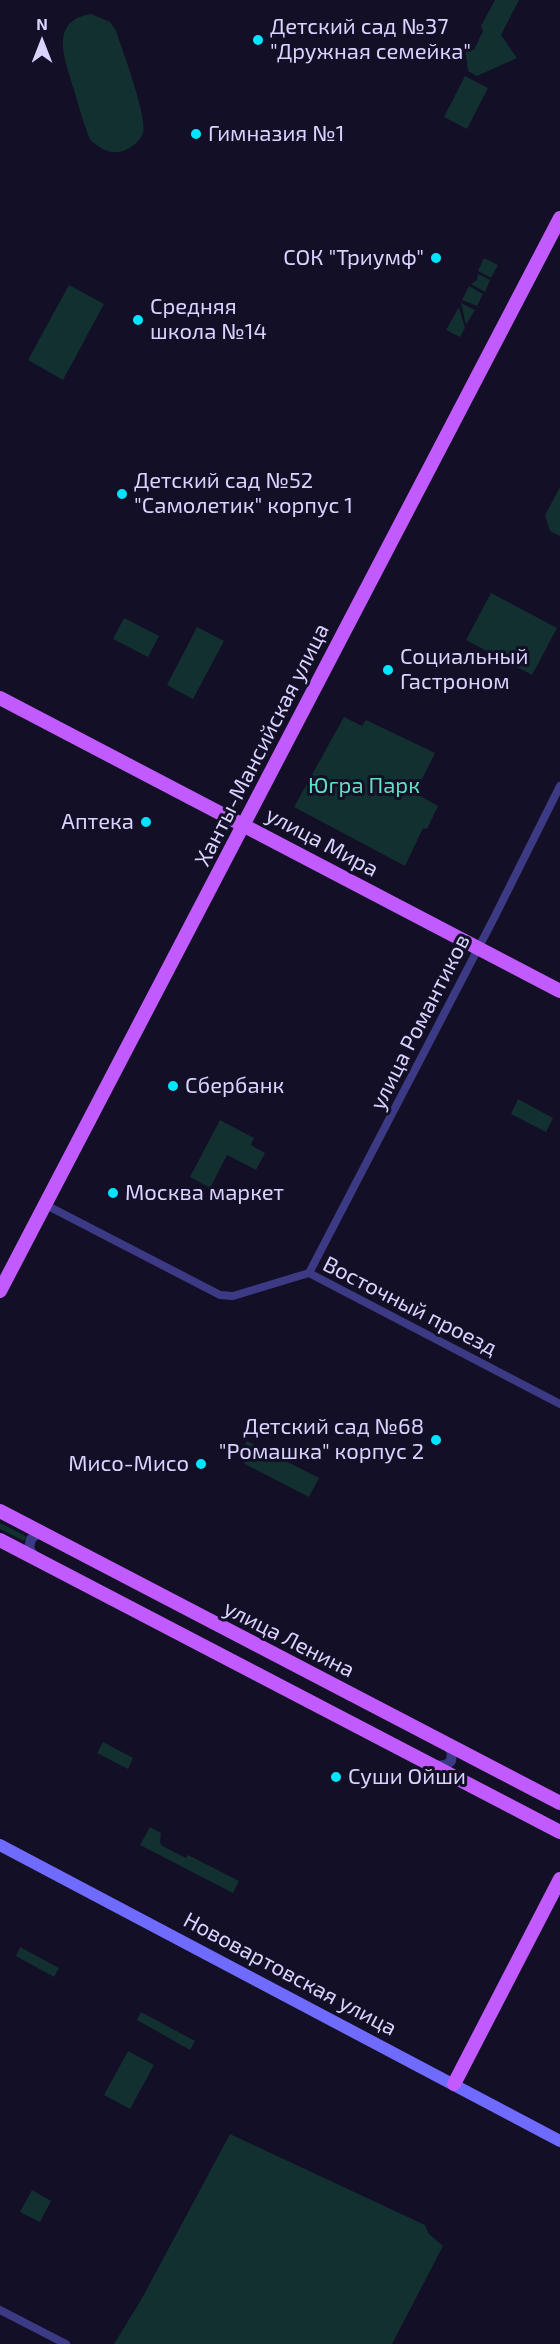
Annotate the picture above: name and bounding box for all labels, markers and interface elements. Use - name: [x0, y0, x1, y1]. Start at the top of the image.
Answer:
- north arrow: [12, 12, 72, 72]
- text: N: [36, 14, 48, 33]
- place label: Детский сад №37 "Дружная семейка": [270, 14, 471, 66]
- marker: Детский сад №37 "Дружная семейка": [251, 33, 265, 47]
- place label: Гимназия №1: [208, 121, 344, 147]
- marker: Гимназия №1: [189, 127, 203, 141]
- place label: СОК "Триумф": [283, 245, 424, 271]
- marker: СОК "Триумф": [429, 251, 443, 265]
- place label: Средняя школа №14: [150, 294, 267, 346]
- marker: Средняя школа №14: [131, 313, 145, 327]
- place label: Детский сад №52 "Самолетик" корпус 1: [134, 468, 353, 520]
- marker: Детский сад №52 "Самолетик" корпус 1: [115, 487, 129, 501]
- street label: Ханты-Мансийская улица: [189, 619, 335, 871]
- place label: Социальный Гастроном: [400, 644, 528, 696]
- marker: Социальный Гастроном: [381, 663, 395, 677]
- park label: Югра Парк: [308, 773, 420, 799]
- street label: улица Мира: [261, 801, 383, 883]
- place label: Аптека: [61, 809, 134, 835]
- marker: Аптека: [139, 815, 153, 829]
- street label: улица Романтиков: [364, 930, 476, 1114]
- place label: Сбербанк: [185, 1073, 284, 1099]
- marker: Сбербанк: [166, 1079, 180, 1093]
- place label: Москва маркет: [125, 1180, 284, 1206]
- marker: Москва маркет: [106, 1186, 120, 1200]
- street label: Восточный проезд: [318, 1251, 502, 1361]
- place label: Детский сад №68 "Ромашка" корпус 2: [219, 1414, 424, 1466]
- marker: Детский сад №68 "Ромашка" корпус 2: [429, 1433, 443, 1447]
- place label: Мисо-Мисо: [68, 1451, 189, 1477]
- marker: Мисо-Мисо: [194, 1457, 208, 1471]
- street label: улица Ленина: [219, 1595, 359, 1683]
- place label: Суши Ойши: [348, 1764, 466, 1790]
- marker: Суши Ойши: [329, 1770, 343, 1784]
- street label: Нововартовская улица: [179, 1907, 401, 2041]

